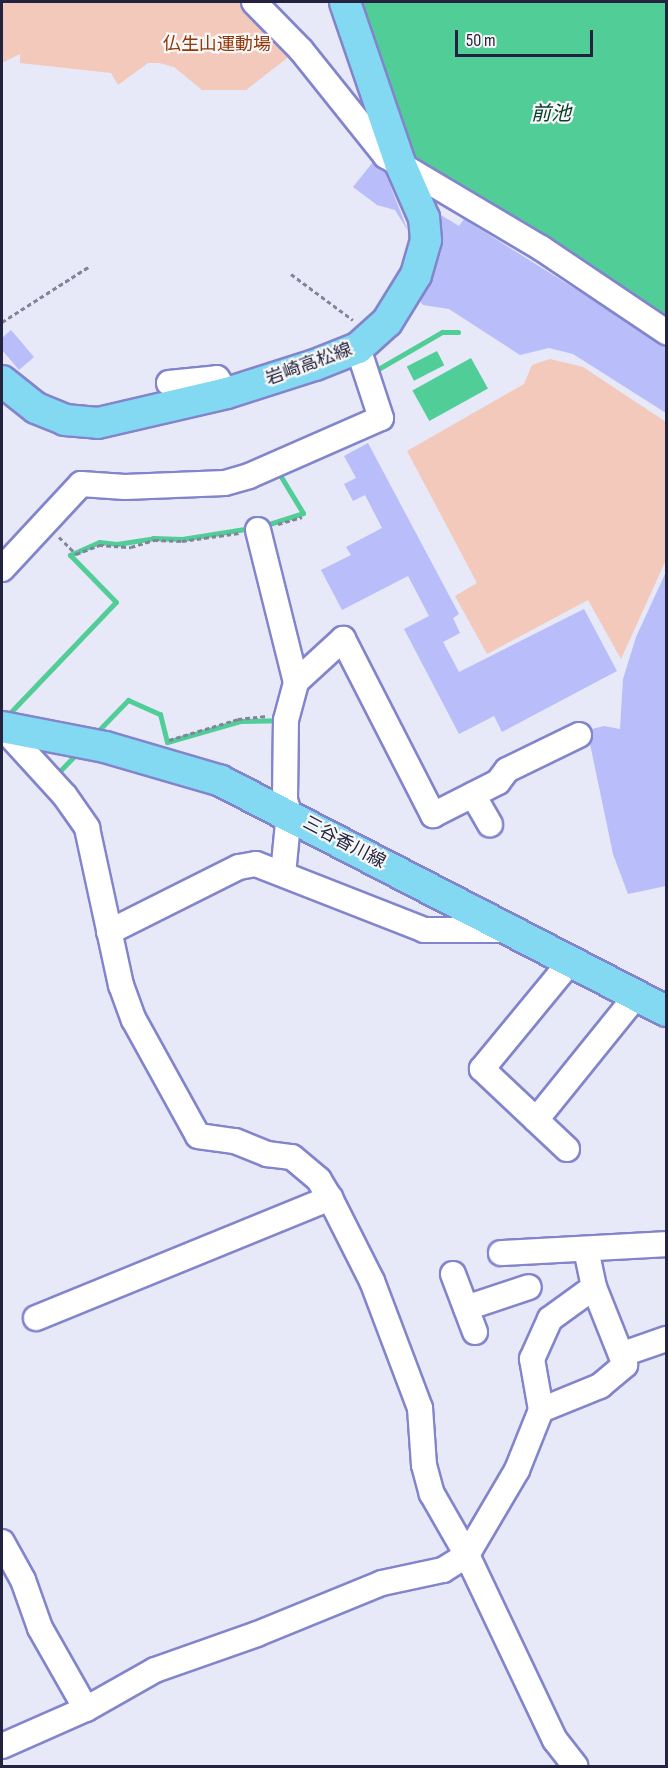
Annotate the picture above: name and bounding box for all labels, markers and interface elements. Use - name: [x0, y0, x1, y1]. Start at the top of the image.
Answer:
- scale bar: [458, 18, 596, 56]
- text: 50 m: [466, 30, 496, 51]
- park label: 仏生山運動場: [163, 34, 271, 56]
- water label: 前池: [531, 102, 571, 126]
- street label: 岩崎高松線: [263, 339, 355, 391]
- street label: 三谷香川線: [299, 812, 389, 874]

